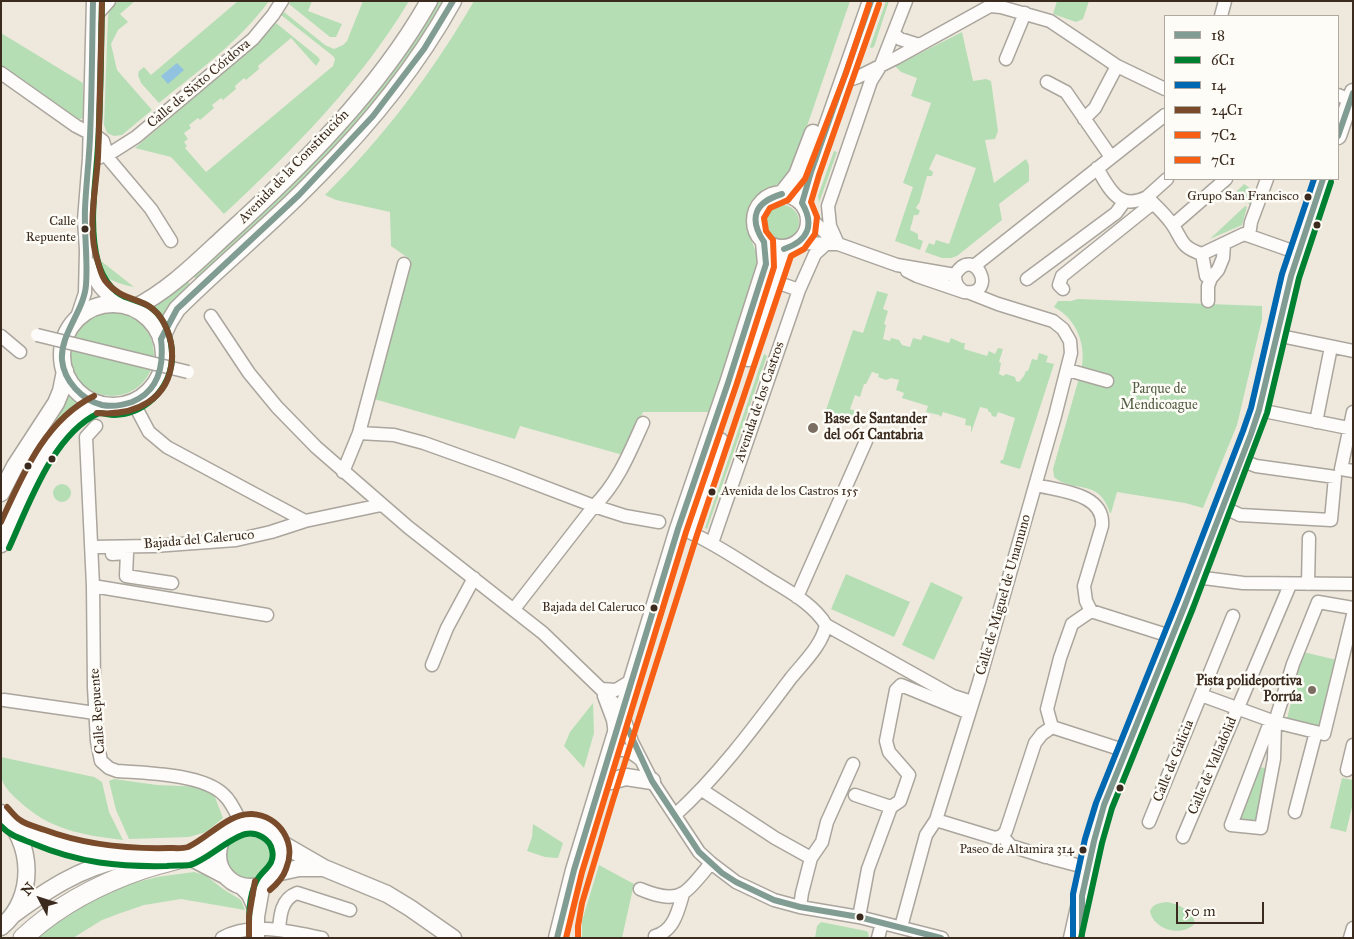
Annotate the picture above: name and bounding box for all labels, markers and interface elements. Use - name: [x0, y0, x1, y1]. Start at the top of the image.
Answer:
- legend: [1164, 15, 1339, 180]
- text: 18: [1211, 26, 1225, 44]
- street label: Calle de Sixto Córdova: [144, 36, 254, 132]
- text: 6C1: [1211, 51, 1235, 69]
- text: 14: [1211, 76, 1225, 94]
- text: 24C1: [1211, 101, 1243, 119]
- street label: Avenida de la Constitución: [235, 106, 353, 228]
- text: 7C2: [1211, 126, 1237, 144]
- text: 7C1: [1211, 151, 1235, 169]
- place label: Grupo San Francisco: [1187, 189, 1299, 205]
- marker: Grupo San Francisco: [1303, 192, 1313, 202]
- place label: Calle Repuente: [26, 214, 76, 245]
- unlabelled marker: [1312, 220, 1322, 230]
- marker: Calle Repuente: [80, 224, 90, 234]
- street label: Avenida de los Castros: [731, 340, 789, 464]
- park label: Parque de Mendicoague: [1120, 382, 1198, 414]
- place label: Base de Santander del 061 Cantabria: [824, 412, 927, 444]
- marker: Base de Santander del 061 Cantabria: [806, 421, 820, 435]
- unlabelled marker: [47, 454, 57, 464]
- unlabelled marker: [23, 461, 33, 471]
- place label: Avenida de los Castros 155: [721, 484, 858, 500]
- marker: Avenida de los Castros 155: [707, 487, 717, 497]
- street label: Calle de Miguel de Unamuno: [973, 513, 1035, 677]
- street label: Bajada del Caleruco: [143, 527, 255, 553]
- place label: Bajada del Caleruco: [542, 600, 645, 616]
- marker: Bajada del Caleruco: [649, 603, 659, 613]
- street label: Calle Repuente: [87, 668, 109, 754]
- place label: Pista polideportiva Porrúa: [1196, 674, 1302, 706]
- marker: Pista polideportiva Porrúa: [1306, 684, 1318, 696]
- street label: Calle de Valladolid: [1185, 715, 1241, 817]
- street label: Calle de Galicia: [1150, 717, 1198, 805]
- unlabelled marker: [1115, 783, 1125, 793]
- place label: Paseo de Altamira 314: [959, 842, 1074, 858]
- marker: Paseo de Altamira 314: [1078, 845, 1088, 855]
- north arrow: [15, 874, 65, 924]
- text: N: [18, 879, 38, 899]
- scale bar: [1179, 892, 1266, 924]
- text: 50 m: [1184, 902, 1216, 920]
- unlabelled marker: [855, 912, 865, 922]

